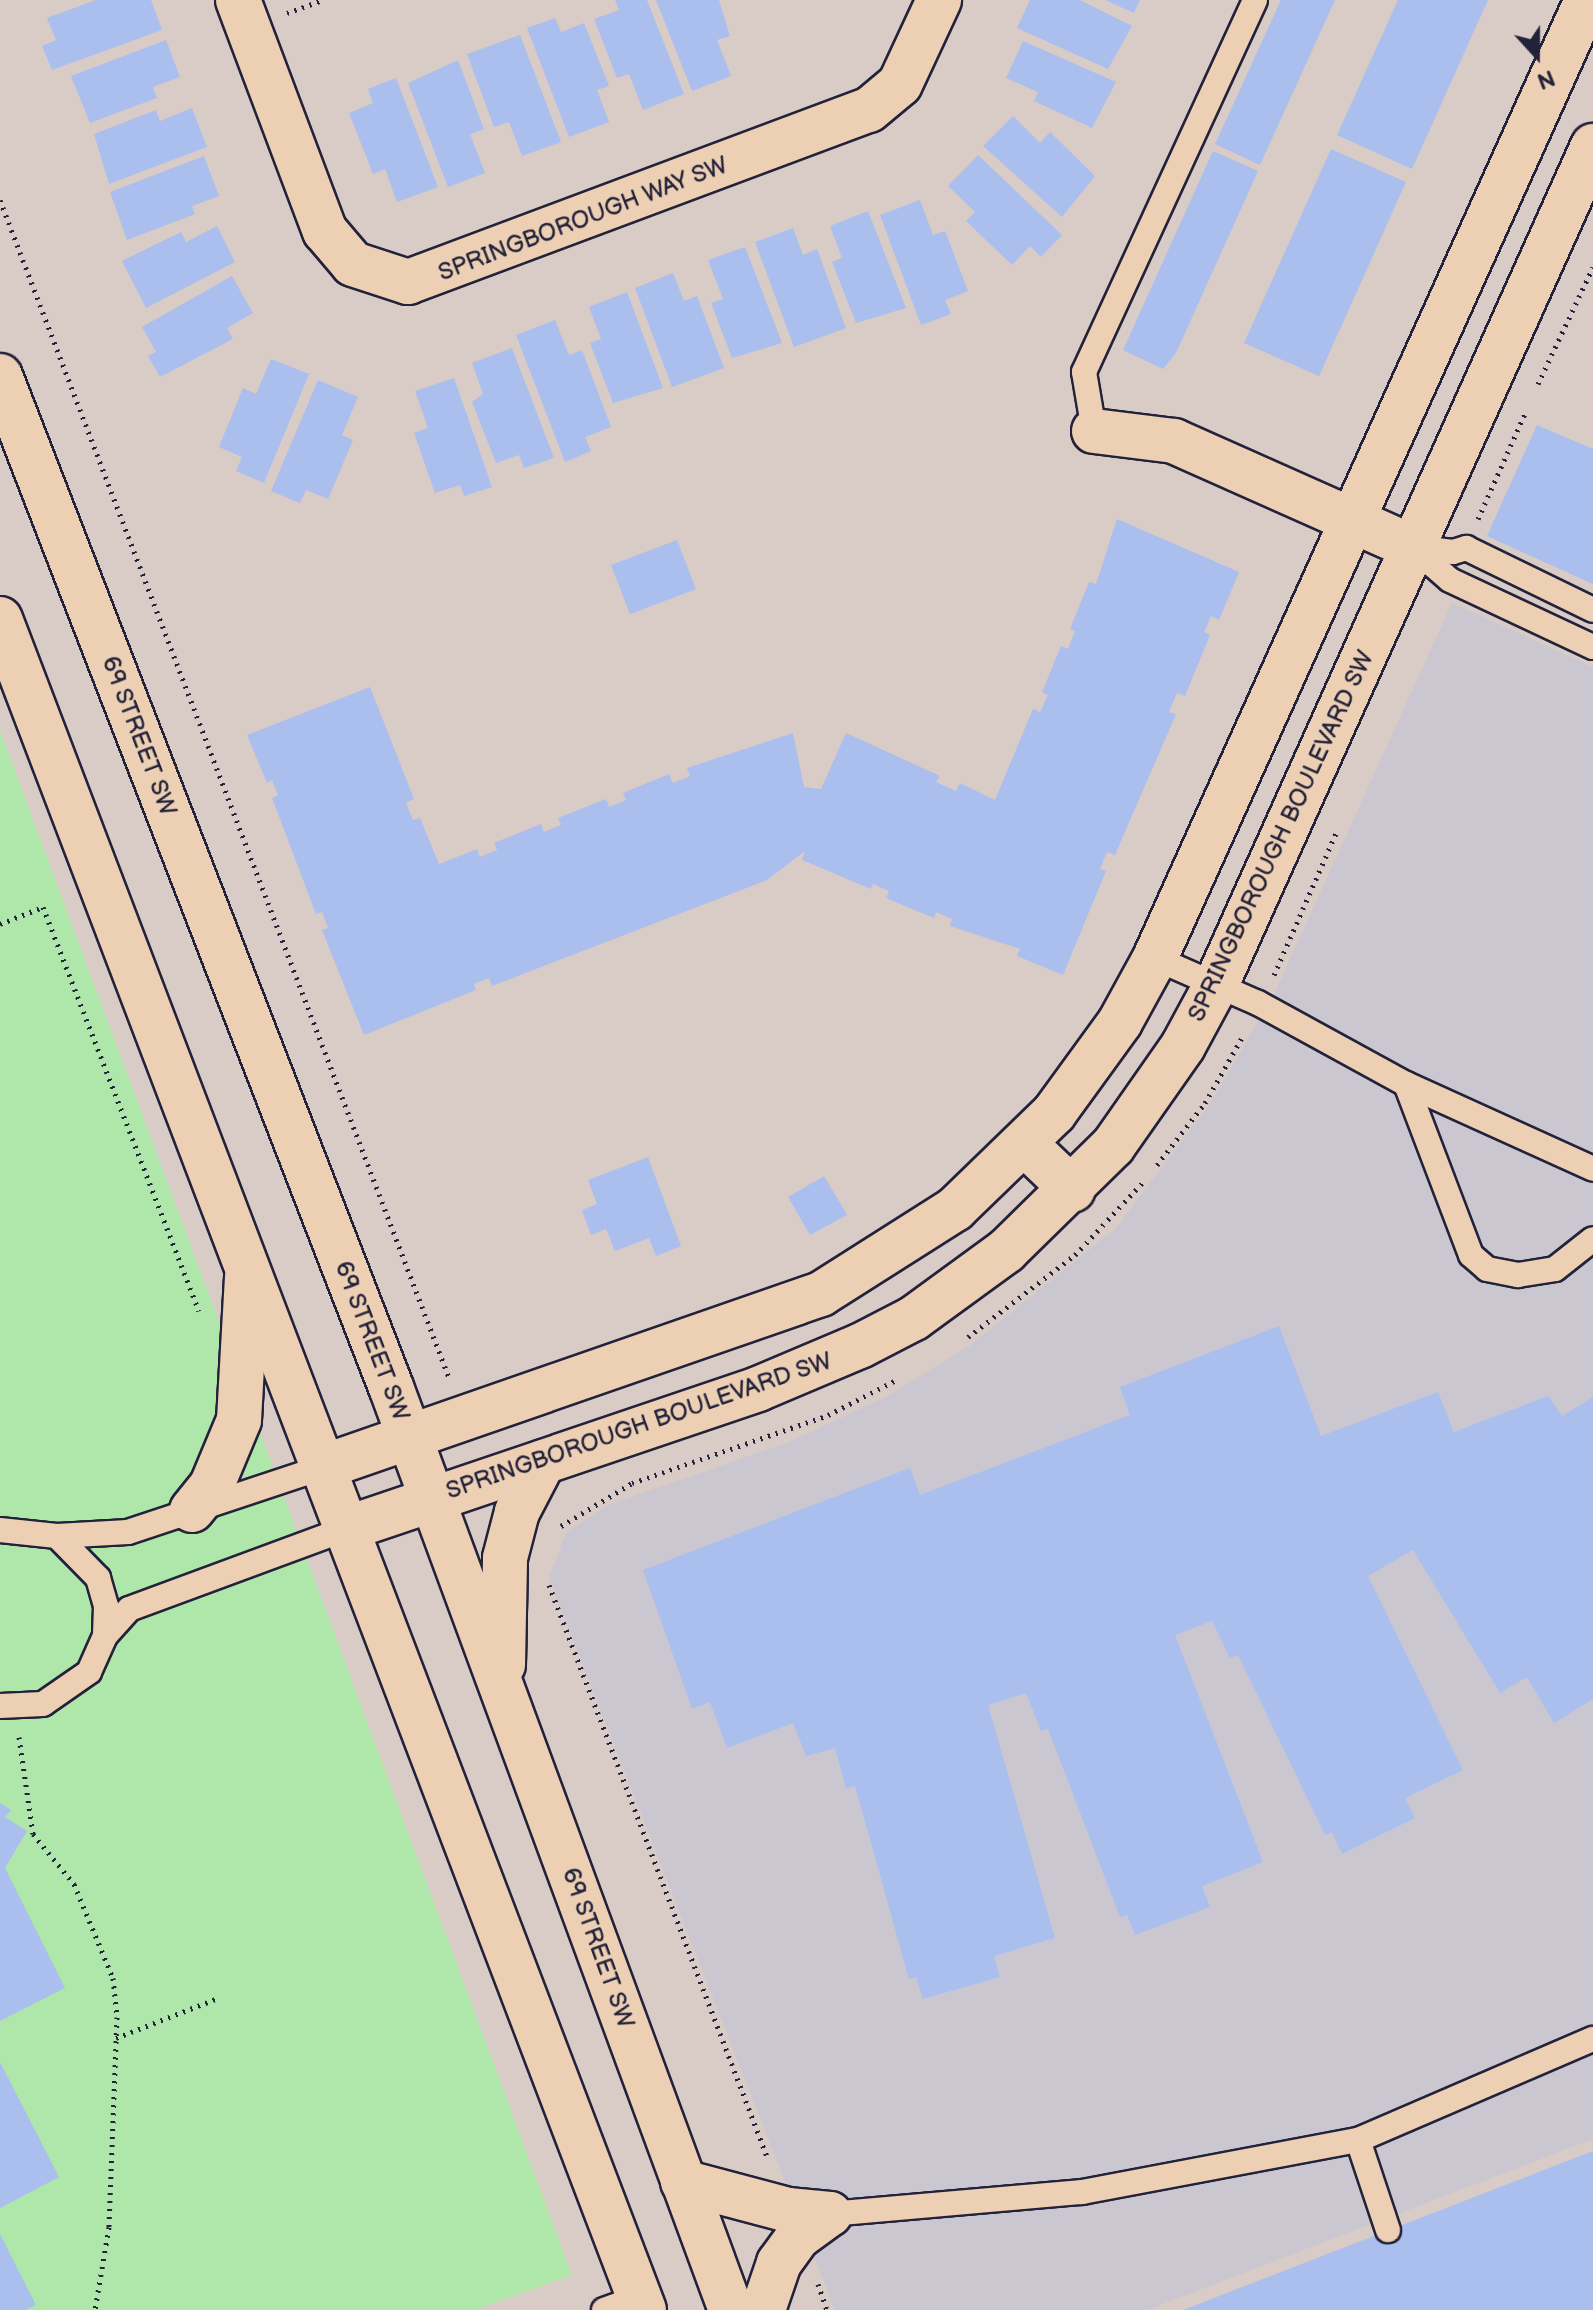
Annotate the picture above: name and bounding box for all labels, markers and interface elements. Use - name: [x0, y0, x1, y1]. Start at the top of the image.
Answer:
- north arrow: [1497, 16, 1577, 96]
- text: N: [1533, 63, 1558, 94]
- street label: SPRINGBOROUGH WAY SW: [434, 150, 732, 288]
- street label: SPRINGBOROUGH BOULEVARD SW: [1182, 646, 1380, 1026]
- street label: 69 STREET SW: [95, 652, 183, 820]
- street label: 69 STREET SW: [328, 1257, 416, 1425]
- street label: SPRINGBOROUGH BOULEVARD SW: [442, 1346, 836, 1506]
- street label: 69 STREET SW: [555, 1863, 641, 2033]

